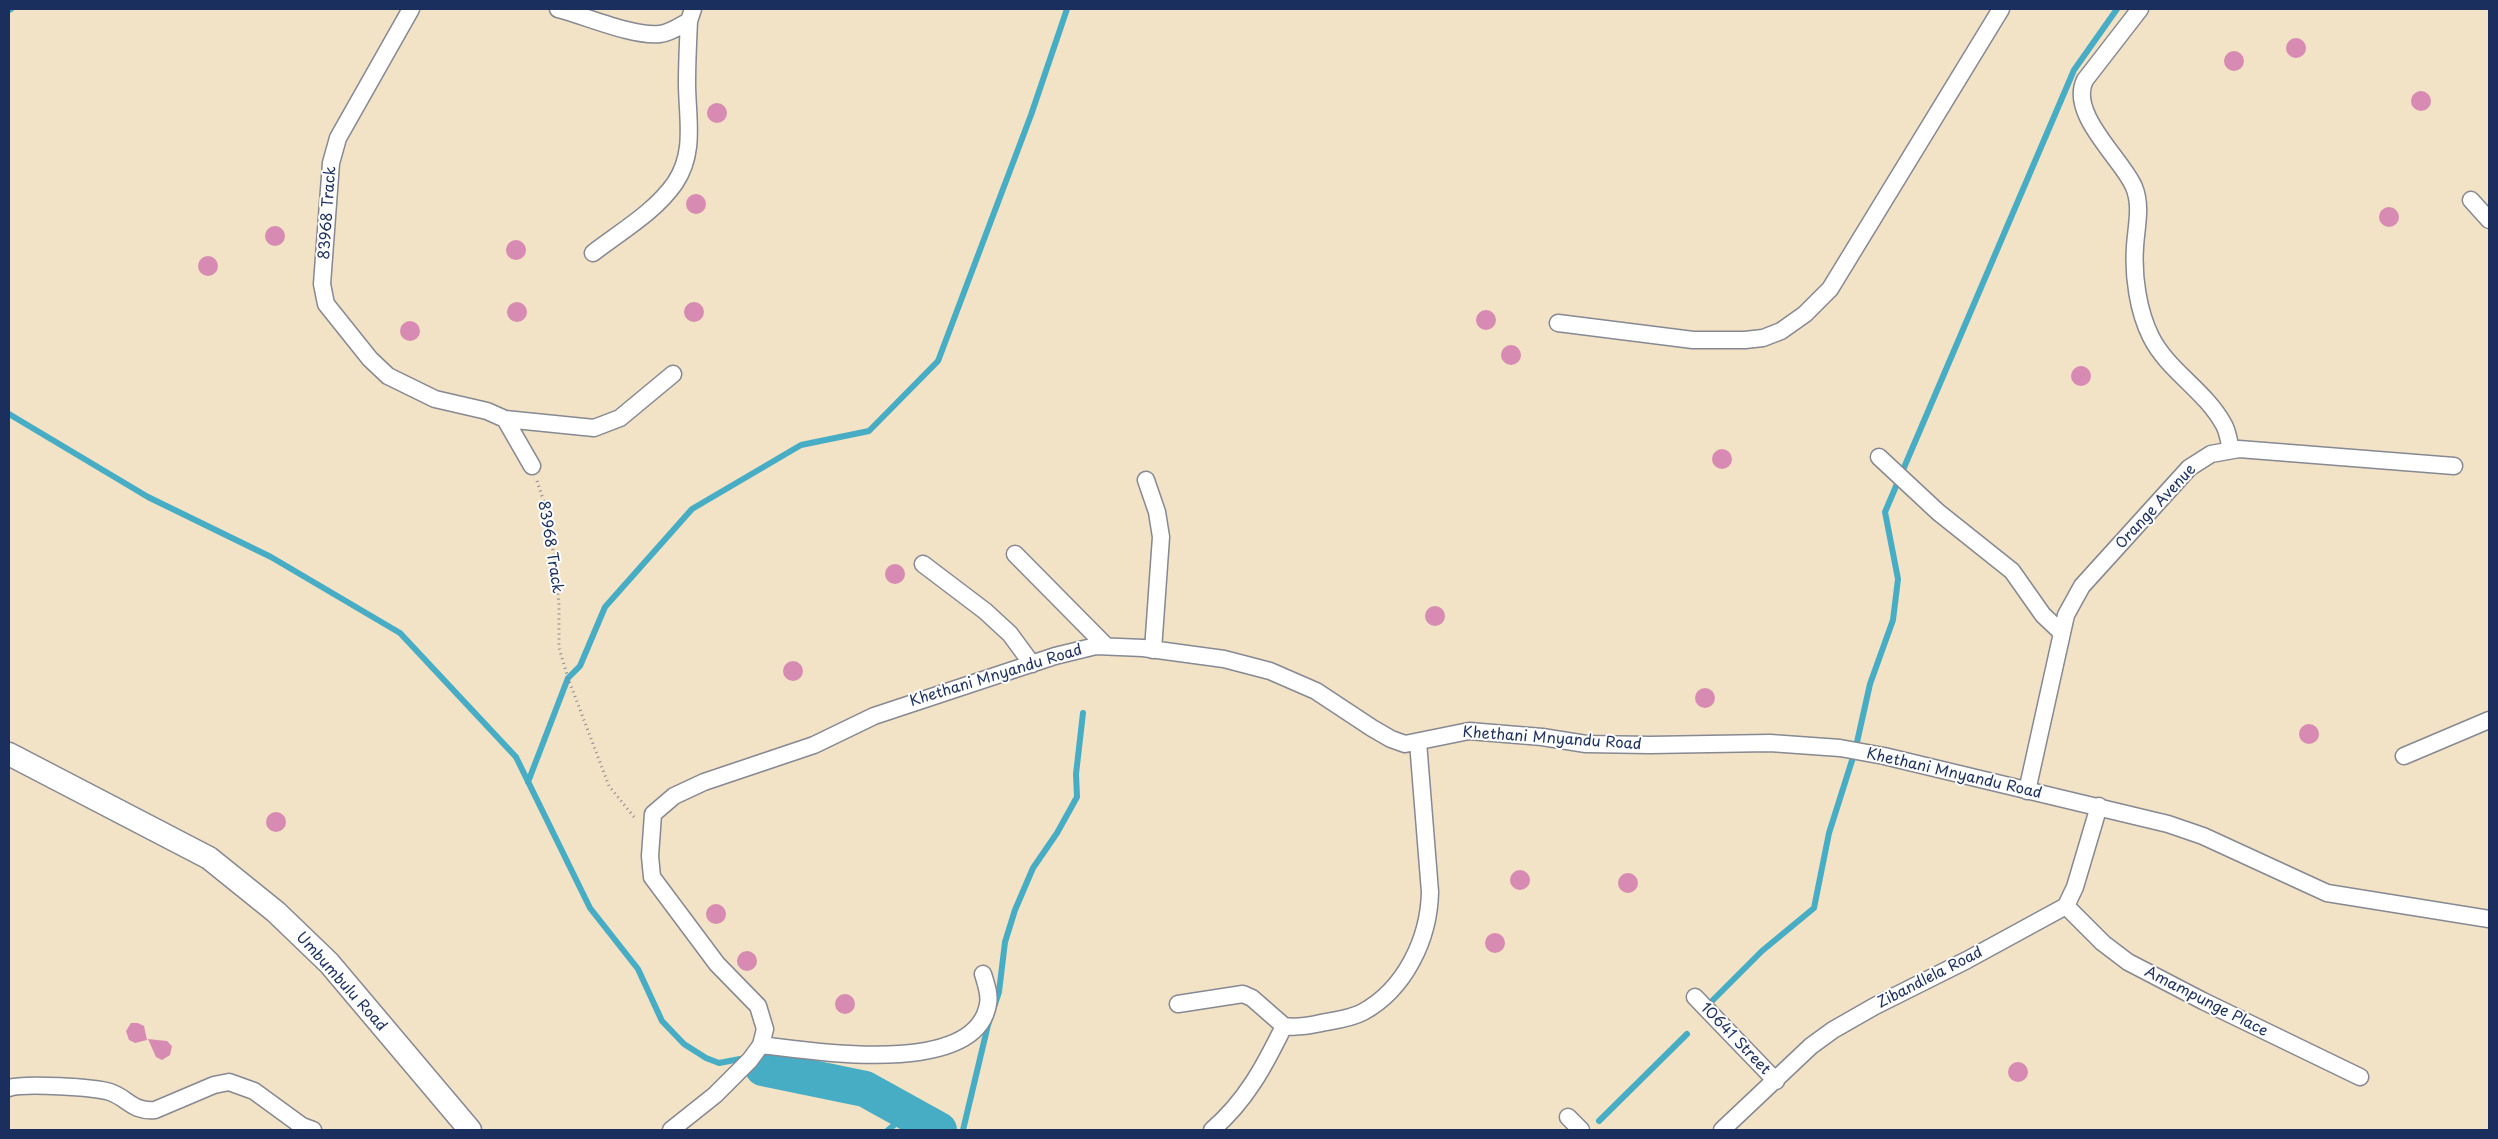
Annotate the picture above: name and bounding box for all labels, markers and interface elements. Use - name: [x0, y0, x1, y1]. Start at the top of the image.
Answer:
- street label: 83968 Track: [316, 166, 340, 260]
- street label: Orange Avenue: [2112, 461, 2200, 553]
- street label: 83968 Track: [534, 499, 566, 595]
- street label: Khethani Mnyandu Road: [908, 641, 1084, 711]
- street label: Khethani Mnyandu Road: [1462, 724, 1642, 754]
- street label: Khethani Mnyandu Road: [1865, 745, 2043, 803]
- street label: Umbumbulu Road: [292, 929, 390, 1035]
- street label: Zibandlela Road: [1874, 944, 1986, 1012]
- street label: Amampunge Place: [2141, 963, 2271, 1041]
- street label: 10641 Street: [1696, 999, 1774, 1079]

